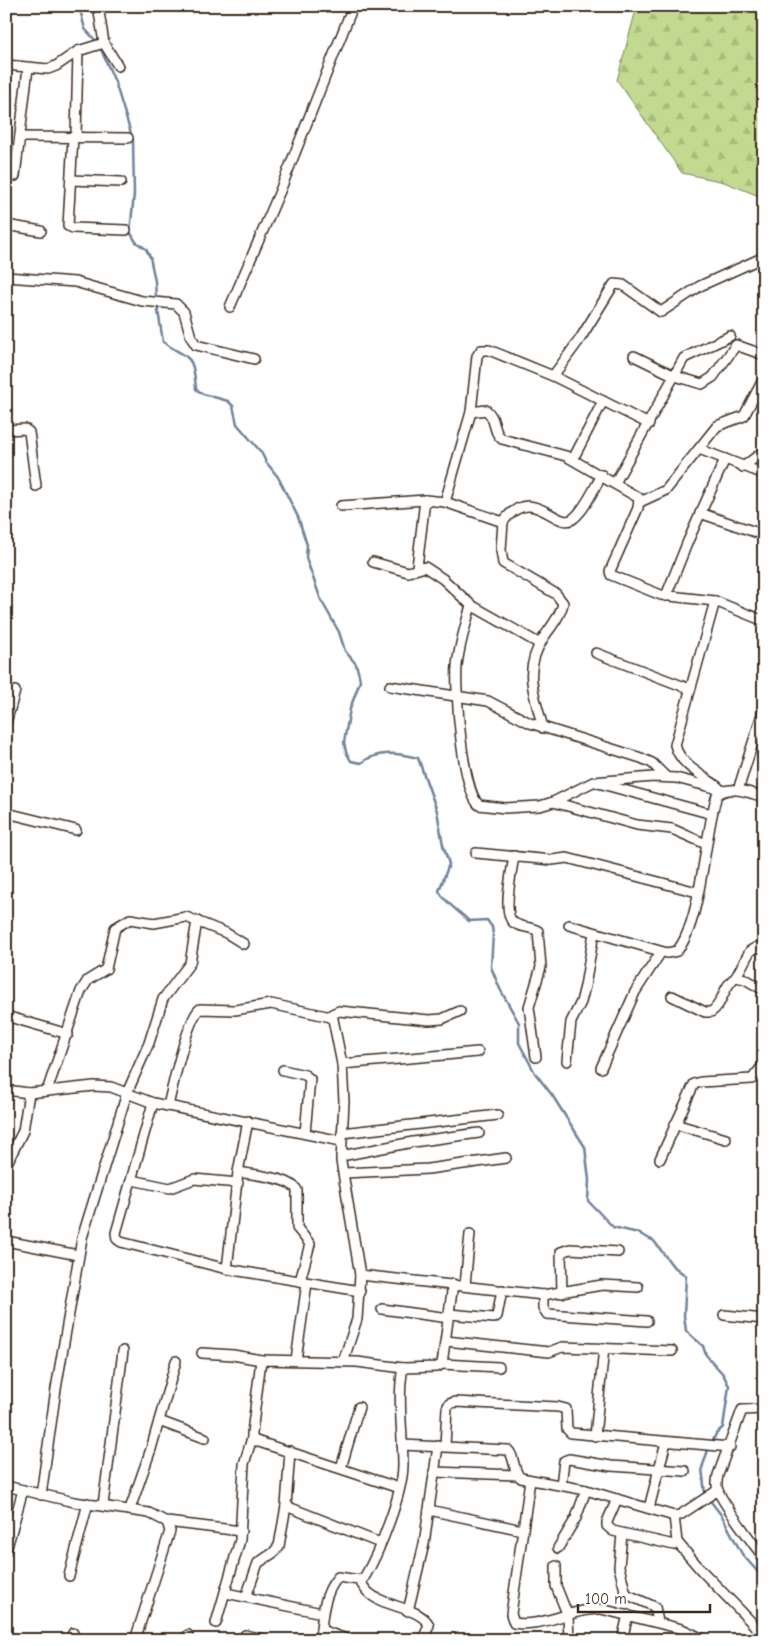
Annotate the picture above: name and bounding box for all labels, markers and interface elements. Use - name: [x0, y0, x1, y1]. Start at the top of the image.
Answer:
- scale bar: [578, 1581, 710, 1613]
- text: 100 m: [585, 1590, 627, 1608]

